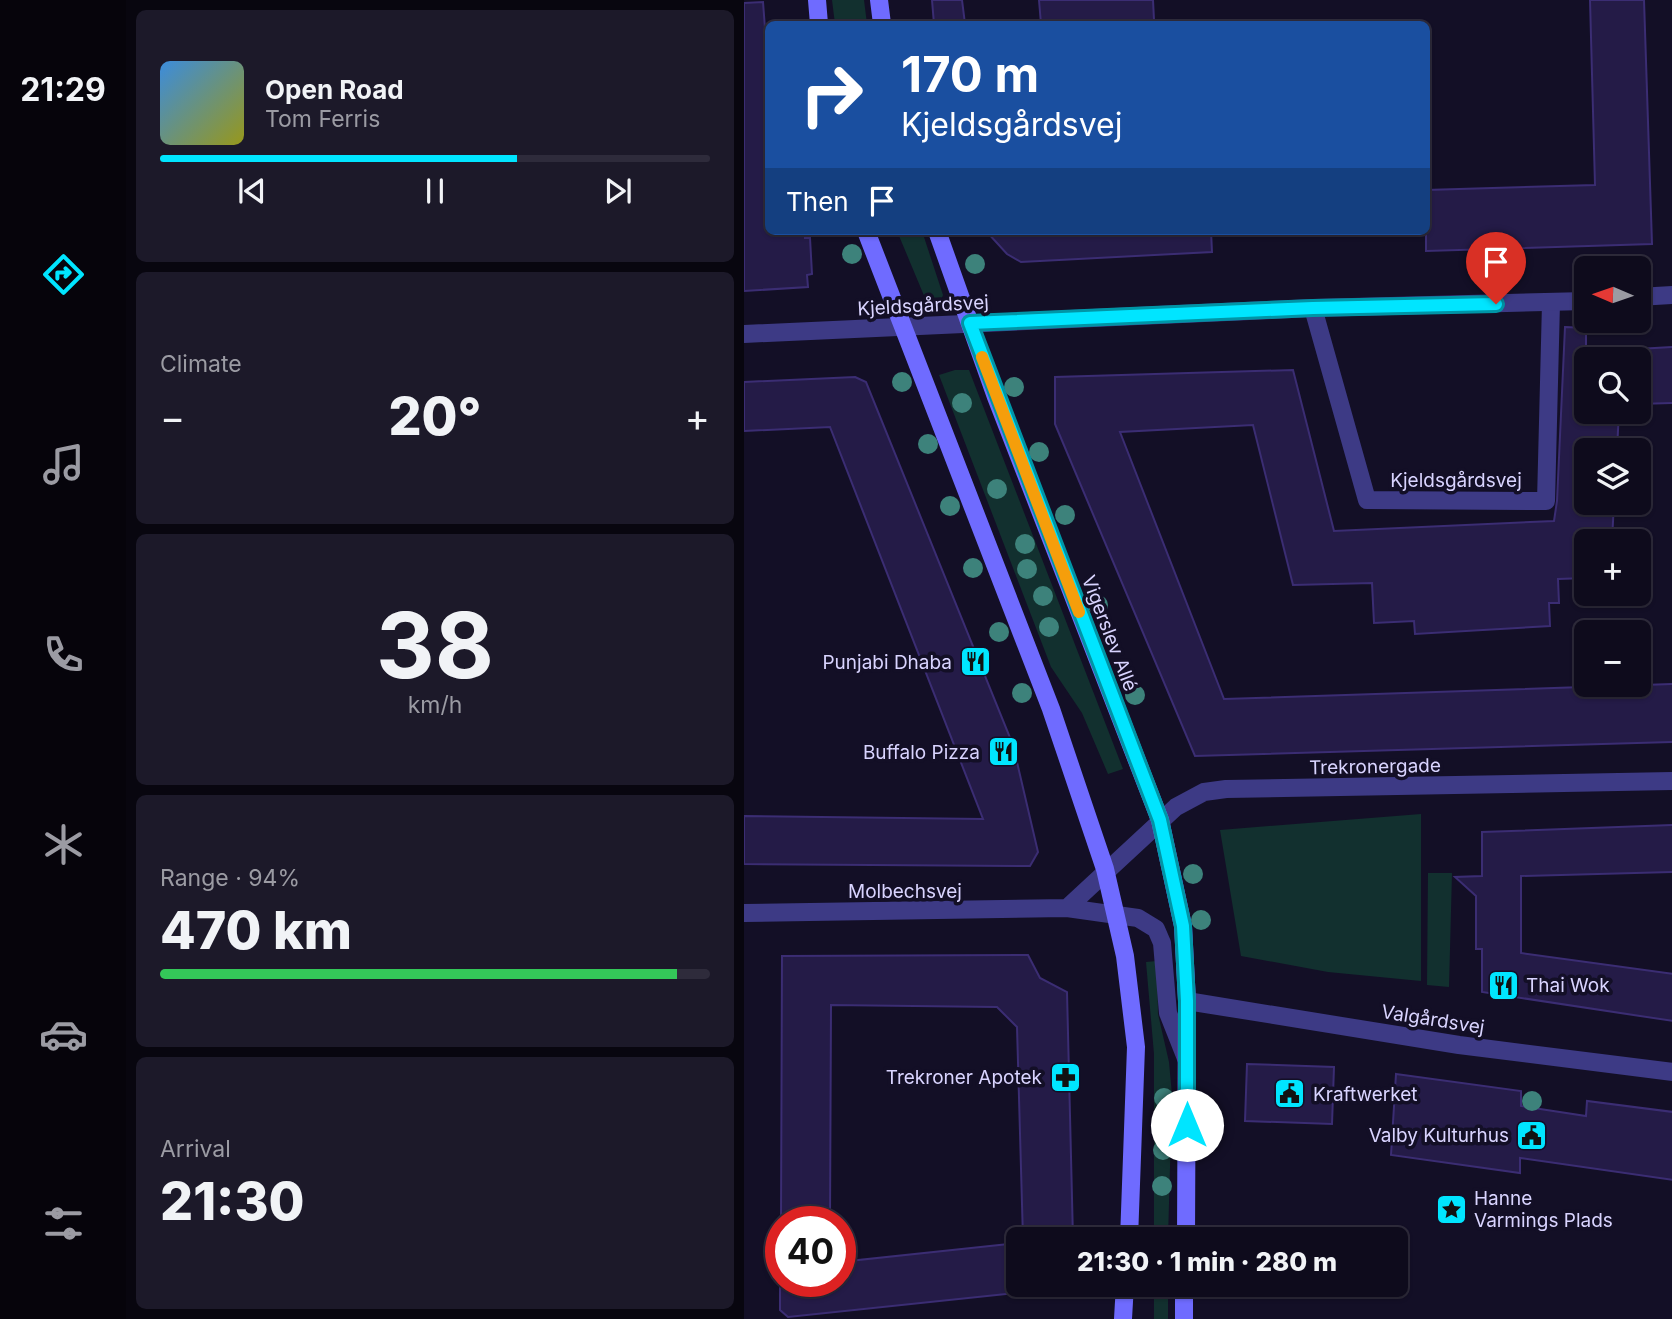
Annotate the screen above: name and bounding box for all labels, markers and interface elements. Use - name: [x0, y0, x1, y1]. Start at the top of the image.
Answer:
- text: 170 m: [901, 45, 1039, 104]
- icon: right: [786, 49, 877, 140]
- text: 21:29: [20, 70, 106, 109]
- text: Open Road: [265, 74, 404, 105]
- text: Tom Ferris: [265, 105, 380, 133]
- text: Kjeldsgårdsvej: [901, 105, 1123, 144]
- icon: previous: [233, 172, 271, 210]
- icon: pause: [416, 172, 454, 210]
- icon: next: [599, 172, 637, 210]
- icon: arrive: [863, 182, 901, 220]
- text: Then: [786, 186, 849, 217]
- pin: [1466, 232, 1526, 304]
- icon: arrive: [1477, 243, 1515, 281]
- icon: directions: [39, 250, 88, 299]
- north arrow: [1574, 256, 1650, 332]
- map controls: [1574, 256, 1651, 697]
- street label: Kjeldsgårdsvej: [857, 291, 989, 320]
- button: search: [1574, 347, 1651, 424]
- text: Climate: [160, 350, 242, 378]
- text: 20°: [388, 385, 482, 448]
- text: −: [160, 394, 185, 440]
- text: +: [685, 394, 710, 440]
- button: layers: [1574, 438, 1651, 515]
- icon: music: [39, 440, 88, 489]
- street label: Kjeldsgårdsvej: [1390, 469, 1522, 492]
- button: +: [1574, 529, 1651, 606]
- street label: Vigerslev Allé: [1077, 572, 1142, 694]
- text: 38: [376, 590, 494, 700]
- button: −: [1574, 620, 1651, 697]
- icon: phone: [39, 630, 88, 679]
- restaurant icon: Punjabi Dhaba: [958, 645, 992, 679]
- place label: Punjabi Dhaba: [822, 651, 952, 674]
- text: km/h: [408, 691, 462, 719]
- restaurant icon: Buffalo Pizza: [986, 735, 1020, 769]
- place label: Buffalo Pizza: [863, 741, 980, 764]
- street label: Trekronergade: [1309, 754, 1441, 779]
- icon: climate: [39, 820, 88, 869]
- text: Range · 94%: [160, 864, 300, 892]
- street label: Molbechsvej: [848, 880, 962, 903]
- text: 470 km: [160, 899, 352, 962]
- restaurant icon: Thai Wok: [1486, 968, 1520, 1002]
- place label: Thai Wok: [1526, 974, 1610, 997]
- street label: Valgårdsvej: [1380, 1000, 1486, 1039]
- icon: car: [39, 1010, 88, 1059]
- pharmacy icon: Trekroner Apotek: [1048, 1060, 1082, 1094]
- place label: Trekroner Apotek: [886, 1066, 1043, 1089]
- public building icon: Kraftwerket: [1273, 1077, 1307, 1111]
- place label: Kraftwerket: [1313, 1083, 1418, 1106]
- position arrow: [1150, 1088, 1224, 1162]
- public building icon: Valby Kulturhus: [1515, 1118, 1549, 1152]
- place label: Valby Kulturhus: [1369, 1124, 1509, 1147]
- text: Arrival: [160, 1135, 231, 1163]
- text: 21:30: [160, 1170, 305, 1233]
- place label: Hanne Varmings Plads: [1474, 1187, 1613, 1232]
- place icon: Hanne Varmings Plads: [1434, 1192, 1468, 1226]
- icon: filters: [39, 1199, 88, 1248]
- speed limit sign: 40: [765, 1206, 856, 1297]
- text: 21:30 · 1 min · 280 m: [1077, 1246, 1337, 1277]

